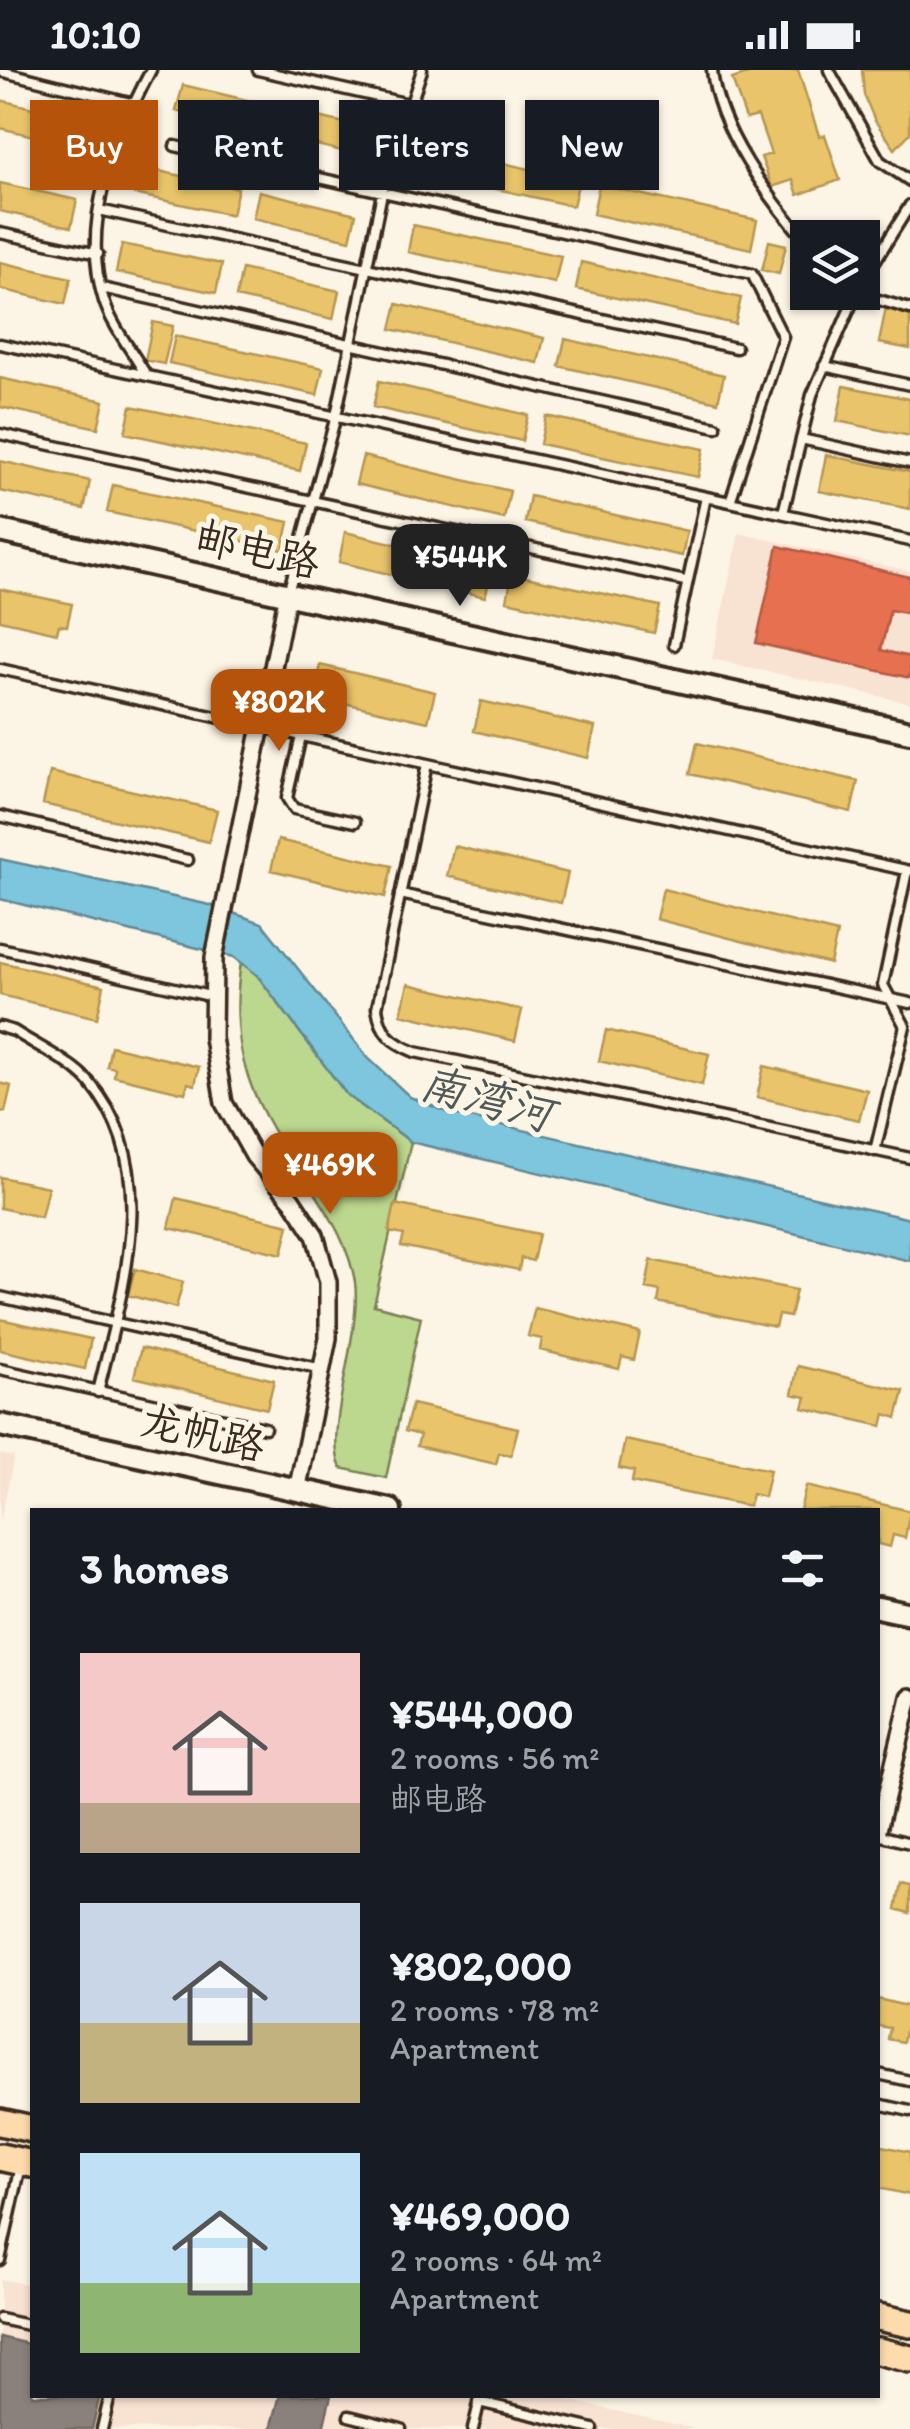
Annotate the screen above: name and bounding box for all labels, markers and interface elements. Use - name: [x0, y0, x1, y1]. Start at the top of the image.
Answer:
- text: 10:10: [50, 12, 141, 58]
- chip: Buy: [30, 100, 158, 190]
- chip: Rent: [178, 100, 319, 190]
- chip: Filters: [339, 100, 505, 190]
- chip: New: [525, 100, 659, 190]
- map controls: [790, 220, 880, 310]
- button: layers: [790, 220, 880, 310]
- street label: 邮电路: [191, 510, 325, 589]
- pin: ¥544K: [390, 524, 530, 609]
- text: ¥544K: [413, 537, 507, 575]
- pin: ¥802K: [209, 669, 349, 754]
- text: ¥802K: [233, 682, 325, 720]
- water label: 南湾河: [415, 1054, 566, 1143]
- pin: ¥469K: [260, 1132, 400, 1217]
- text: ¥469K: [284, 1145, 376, 1183]
- street label: 龙帆路: [136, 1393, 270, 1472]
- icon: filters: [775, 1541, 830, 1596]
- text: 3 homes: [80, 1543, 229, 1594]
- text: ¥544,000: [390, 1688, 574, 1739]
- icon: home: [160, 1693, 280, 1813]
- text: 2 rooms · 56 m²: [390, 1739, 599, 1777]
- text: 邮电路: [390, 1780, 486, 1818]
- text: ¥802,000: [390, 1940, 572, 1991]
- icon: home: [160, 1943, 280, 2063]
- text: 2 rooms · 78 m²: [390, 1991, 599, 2029]
- text: Apartment: [390, 2029, 539, 2067]
- text: ¥469,000: [390, 2190, 571, 2241]
- icon: home: [160, 2193, 280, 2313]
- text: 2 rooms · 64 m²: [390, 2241, 602, 2279]
- text: Apartment: [390, 2279, 539, 2317]

